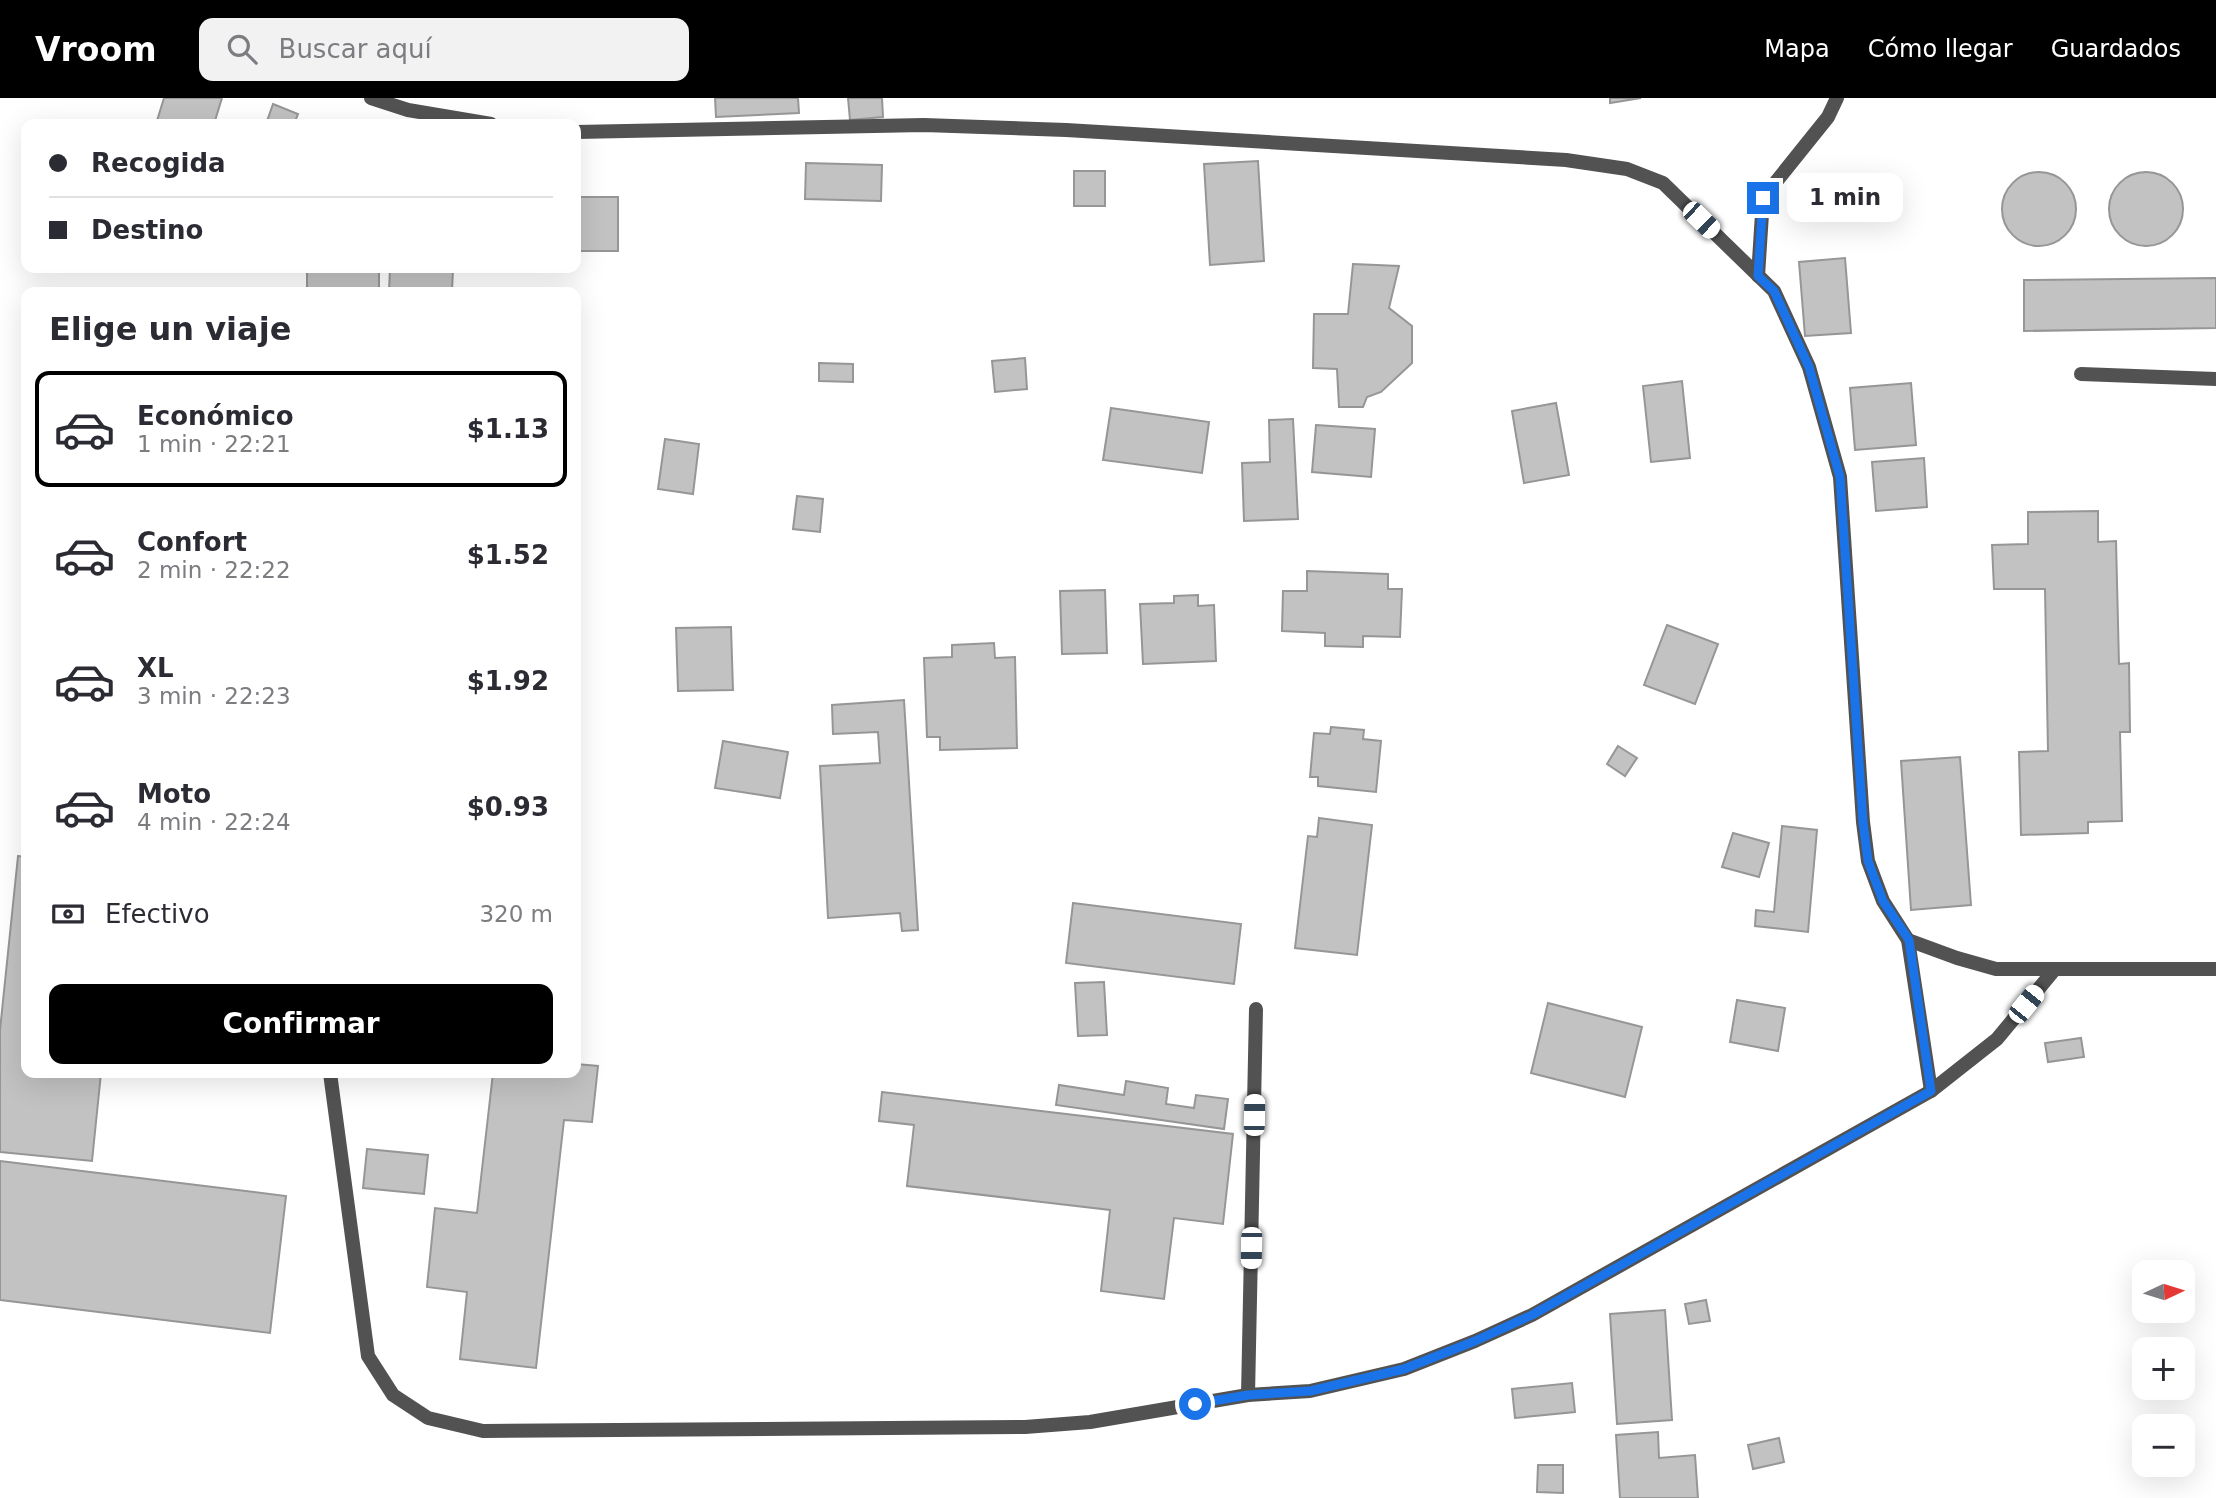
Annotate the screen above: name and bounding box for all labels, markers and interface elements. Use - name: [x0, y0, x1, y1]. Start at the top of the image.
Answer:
- search box: [199, 18, 689, 81]
- text: Vroom: [35, 30, 157, 69]
- icon: search: [223, 30, 261, 68]
- text: Buscar aquí: [279, 34, 432, 64]
- text: Mapa: [1764, 35, 1830, 63]
- text: Cómo llegar: [1868, 35, 2013, 63]
- text: Guardados: [2051, 35, 2181, 63]
- text: Recogida: [91, 148, 226, 178]
- callout: 1 min: [1788, 174, 1903, 222]
- route end: [1747, 182, 1779, 214]
- text: 1 min: [1809, 184, 1881, 210]
- car: [1679, 198, 1724, 242]
- text: Destino: [91, 215, 203, 245]
- text: Elige un viaje: [49, 310, 291, 348]
- icon: car: [53, 398, 116, 461]
- text: Económico: [137, 401, 294, 431]
- text: $1.13: [467, 414, 549, 444]
- text: 1 min · 22:21: [137, 431, 291, 457]
- icon: car: [53, 524, 116, 587]
- text: Confort: [137, 527, 247, 557]
- text: $1.52: [467, 540, 549, 570]
- text: 2 min · 22:22: [137, 557, 291, 583]
- icon: car: [53, 650, 116, 713]
- text: XL: [137, 653, 174, 683]
- text: $1.92: [467, 666, 549, 696]
- text: 3 min · 22:23: [137, 683, 291, 709]
- icon: car: [53, 776, 116, 839]
- text: Moto: [137, 779, 211, 809]
- text: $0.93: [467, 792, 549, 822]
- text: 4 min · 22:24: [137, 809, 291, 835]
- icon: cash: [49, 895, 87, 933]
- text: Efectivo: [105, 899, 210, 929]
- text: 320 m: [479, 901, 553, 927]
- car: [2005, 981, 2048, 1027]
- button: Confirmar: [49, 984, 553, 1064]
- car: [1244, 1094, 1265, 1136]
- car: [1241, 1227, 1262, 1269]
- north arrow: [2132, 1260, 2194, 1323]
- map controls: [2132, 1260, 2195, 1477]
- button: +: [2132, 1337, 2195, 1400]
- route start: [1179, 1388, 1211, 1420]
- button: −: [2132, 1414, 2195, 1477]

